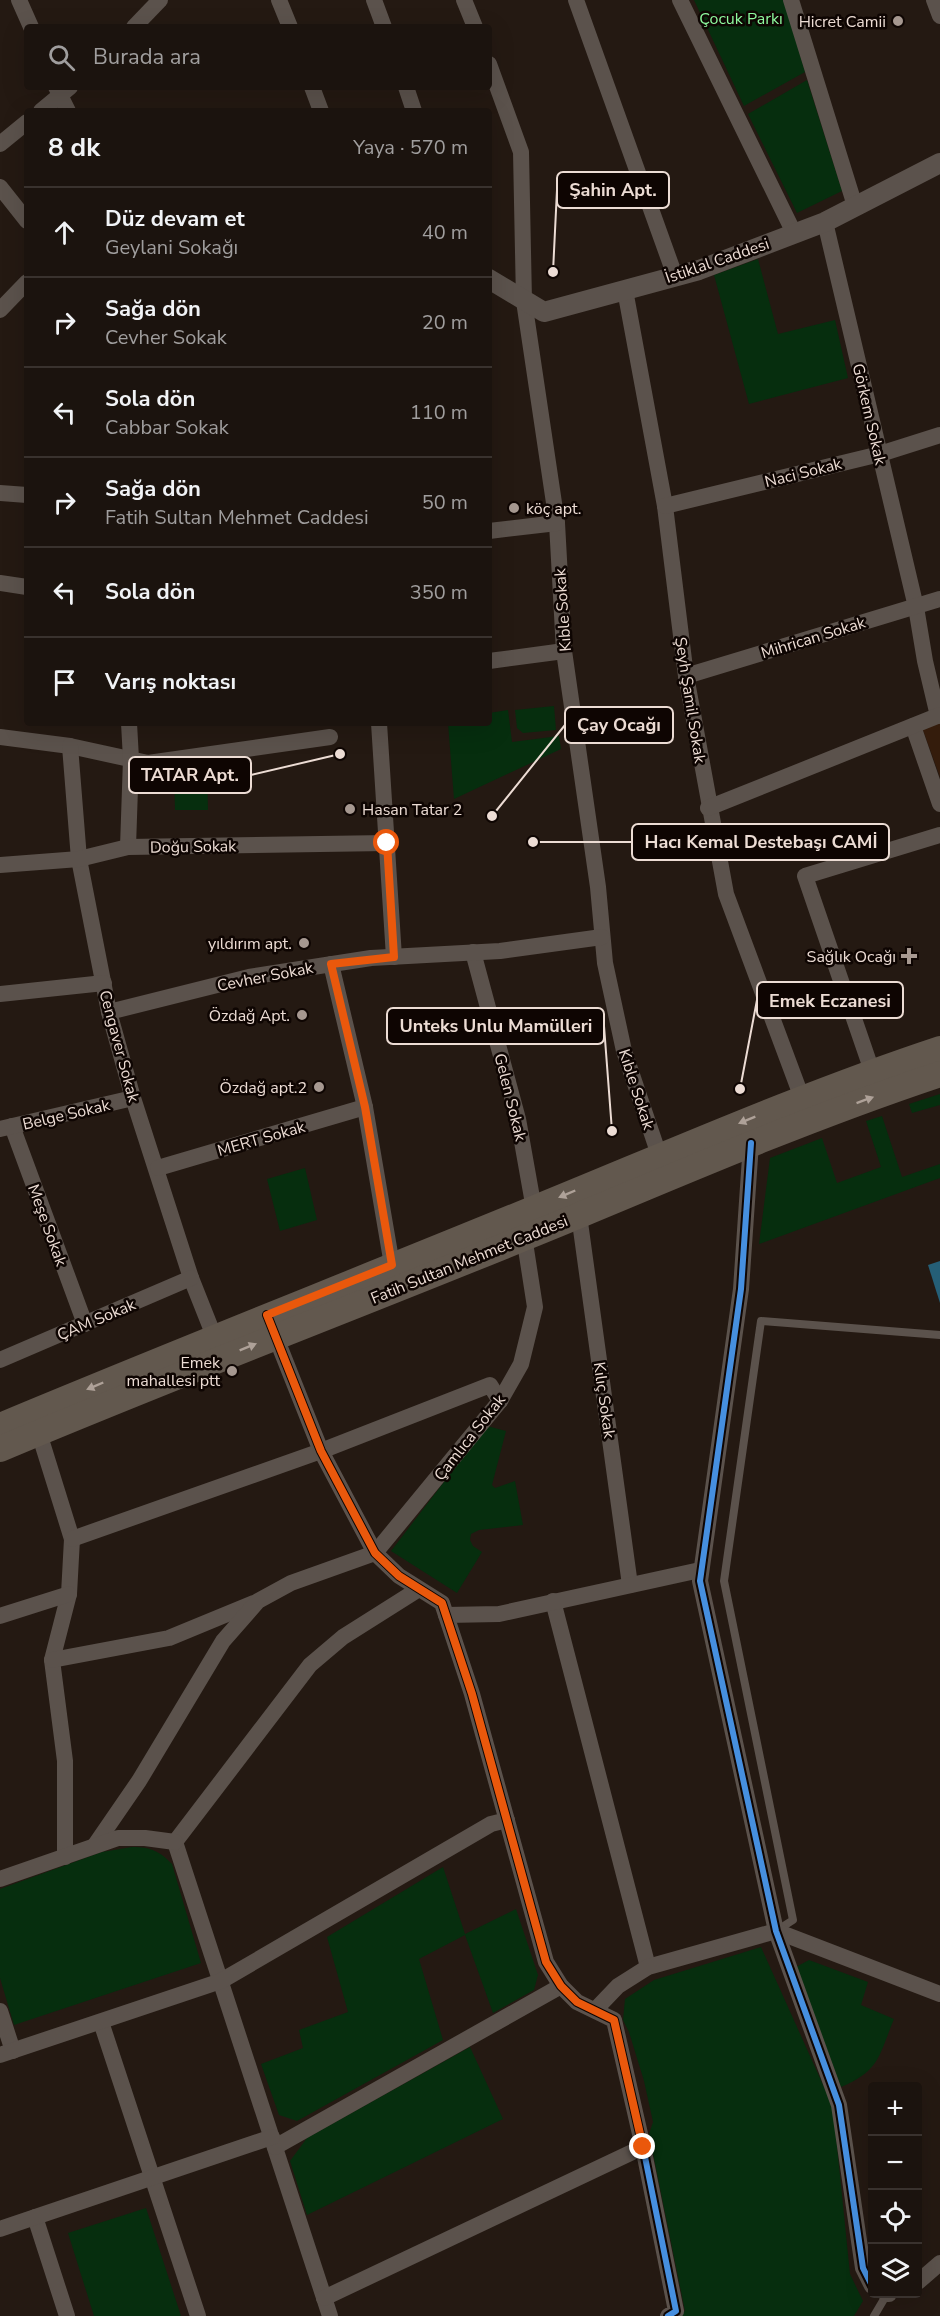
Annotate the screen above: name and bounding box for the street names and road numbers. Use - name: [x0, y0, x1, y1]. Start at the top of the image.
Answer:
- street label: İstiklal Caddesi: [662, 233, 772, 289]
- street label: Görkem Sokak: [847, 361, 892, 468]
- street label: Naci Sokak: [762, 453, 845, 493]
- street label: Kıble Sokak: [549, 567, 577, 652]
- street label: Mihrican Sokak: [758, 611, 869, 664]
- street label: Şeyh Şamil Sokak: [669, 636, 711, 766]
- street label: Doğu Sokak: [150, 835, 237, 859]
- street label: Cevher Sokak: [215, 957, 316, 997]
- street label: Cengaver Sokak: [94, 988, 145, 1106]
- street label: Kıble Sokak: [613, 1046, 660, 1133]
- street label: Gelen Sokak: [489, 1051, 532, 1144]
- street label: Belge Sokak: [20, 1094, 113, 1136]
- street label: MERT Sokak: [215, 1116, 309, 1162]
- street label: Meşe Sokak: [22, 1181, 72, 1270]
- street label: Fatih Sultan Mehmet Caddesi: [367, 1210, 571, 1310]
- street label: ÇAM Sokak: [54, 1293, 140, 1346]
- street label: Kılıç Sokak: [588, 1361, 620, 1441]
- street label: Çamlıca Sokak: [429, 1389, 511, 1485]

